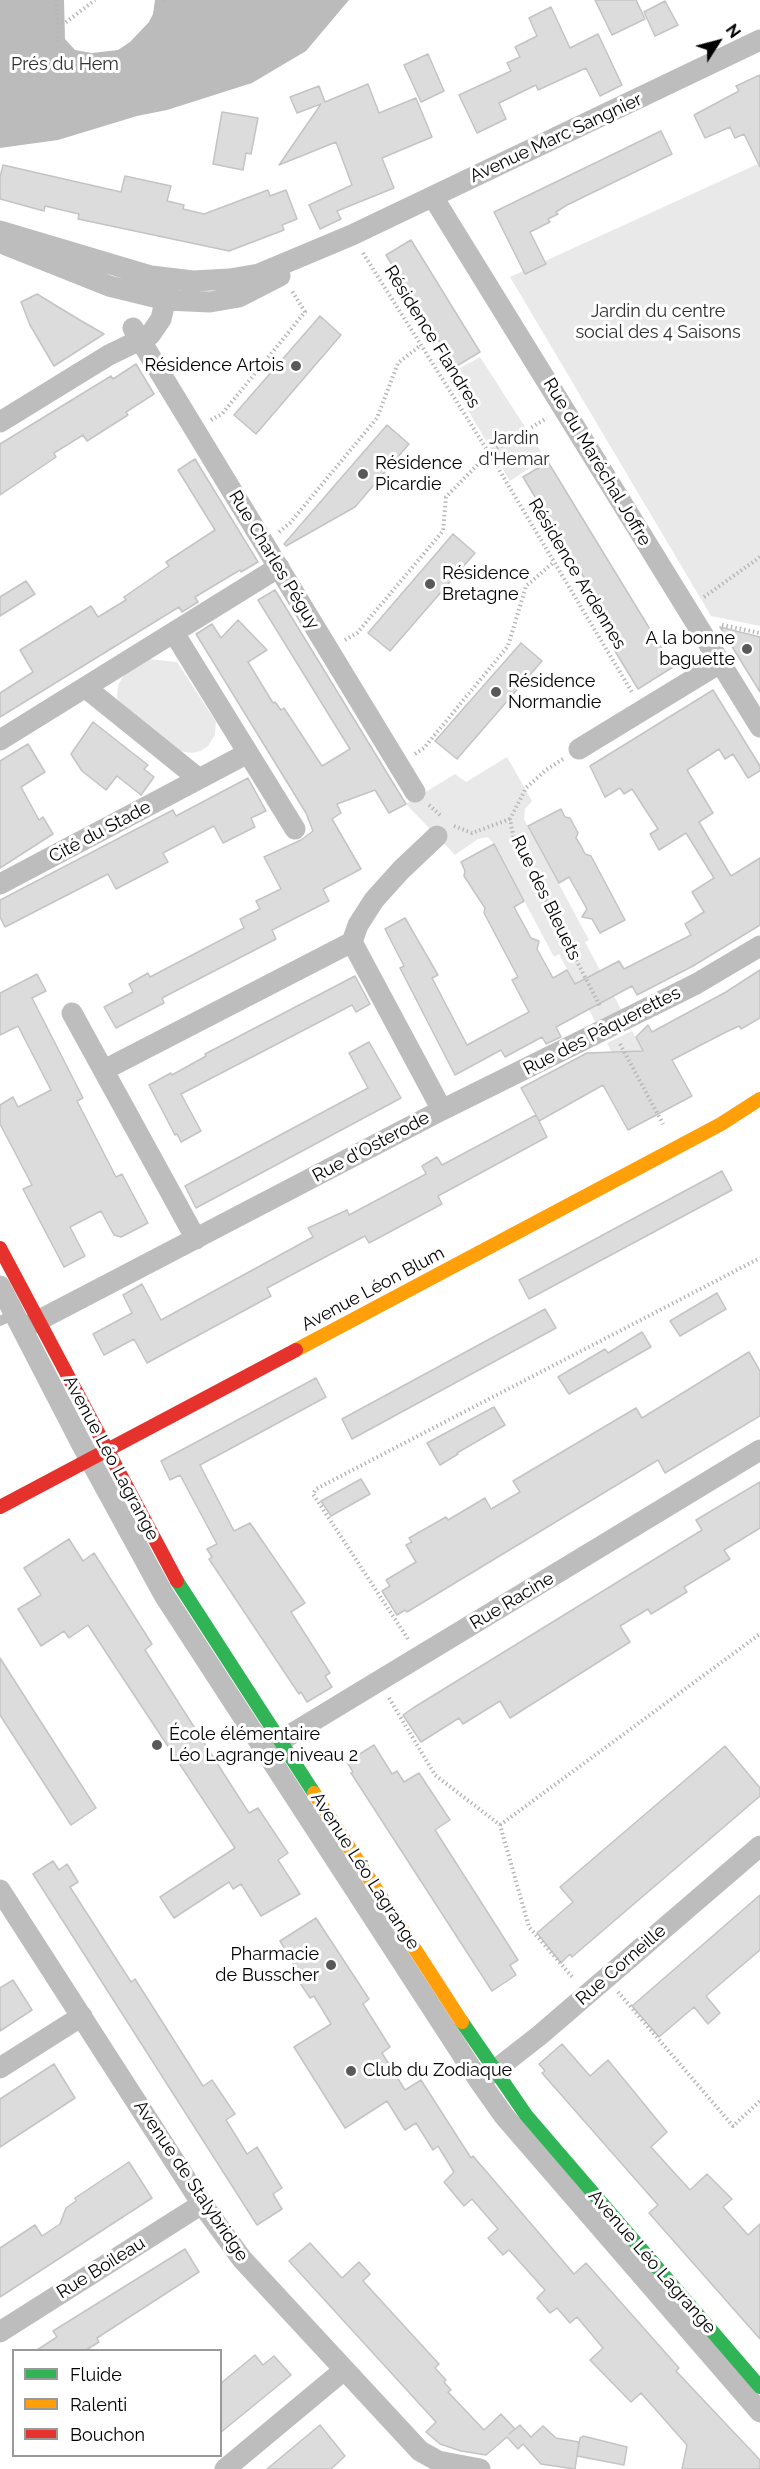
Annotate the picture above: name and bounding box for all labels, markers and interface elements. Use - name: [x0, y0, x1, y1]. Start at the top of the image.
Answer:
- north arrow: [688, 12, 748, 72]
- text: N: [722, 21, 744, 42]
- park label: Prés du Hem: [11, 54, 119, 76]
- street label: Avenue Marc Sangnier: [467, 89, 645, 187]
- street label: Résidence Flandres: [379, 262, 485, 412]
- park label: Jardin du centre social des 4 Saisons: [575, 301, 741, 344]
- place label: Résidence Artois: [144, 355, 284, 377]
- marker: Résidence Artois: [289, 359, 303, 373]
- street label: Rue du Maréchal Joffre: [538, 374, 656, 550]
- park label: Jardin d'Hemar: [478, 428, 550, 470]
- place label: Résidence Picardie: [375, 453, 462, 496]
- marker: Résidence Picardie: [356, 467, 370, 481]
- street label: Rue Charles Péguy: [224, 487, 324, 633]
- street label: Résidence Ardennes: [523, 495, 631, 653]
- place label: Résidence Bretagne: [442, 563, 529, 606]
- marker: Résidence Bretagne: [423, 577, 437, 591]
- place label: A la bonne baguette: [646, 628, 735, 670]
- marker: A la bonne baguette: [740, 642, 754, 656]
- place label: Résidence Normandie: [508, 671, 601, 714]
- marker: Résidence Normandie: [489, 685, 503, 699]
- street label: Cité du Stade: [45, 796, 155, 868]
- street label: Rue des Bleuets: [507, 832, 585, 964]
- street label: Rue des Pâquerettes: [520, 982, 684, 1080]
- street label: Rue d'Osterode: [309, 1107, 433, 1187]
- street label: Avenue Léon Blum: [298, 1242, 448, 1336]
- street label: Avenue Léo Lagrange: [58, 1372, 164, 1544]
- street label: Rue Racine: [466, 1568, 558, 1634]
- place label: École élémentaire Léo Lagrange niveau 2: [169, 1724, 358, 1766]
- marker: École élémentaire Léo Lagrange niveau 2: [150, 1738, 164, 1752]
- street label: Avenue Léo Lagrange: [306, 1788, 424, 1954]
- street label: Rue Corneille: [572, 1920, 670, 2010]
- place label: Pharmacie de Busscher: [215, 1944, 319, 1986]
- marker: Pharmacie de Busscher: [324, 1958, 338, 1972]
- place label: Club du Zodiaque: [363, 2060, 512, 2082]
- marker: Club du Zodiaque: [344, 2064, 358, 2078]
- street label: Avenue de Stalybridge: [129, 2096, 253, 2266]
- street label: Avenue Léo Lagrange: [584, 2186, 720, 2338]
- street label: Rue Boileau: [53, 2232, 149, 2304]
- legend: [12, 2349, 222, 2457]
- text: Fluide: [70, 2364, 122, 2385]
- text: Ralenti: [70, 2394, 127, 2415]
- text: Bouchon: [70, 2424, 145, 2445]

